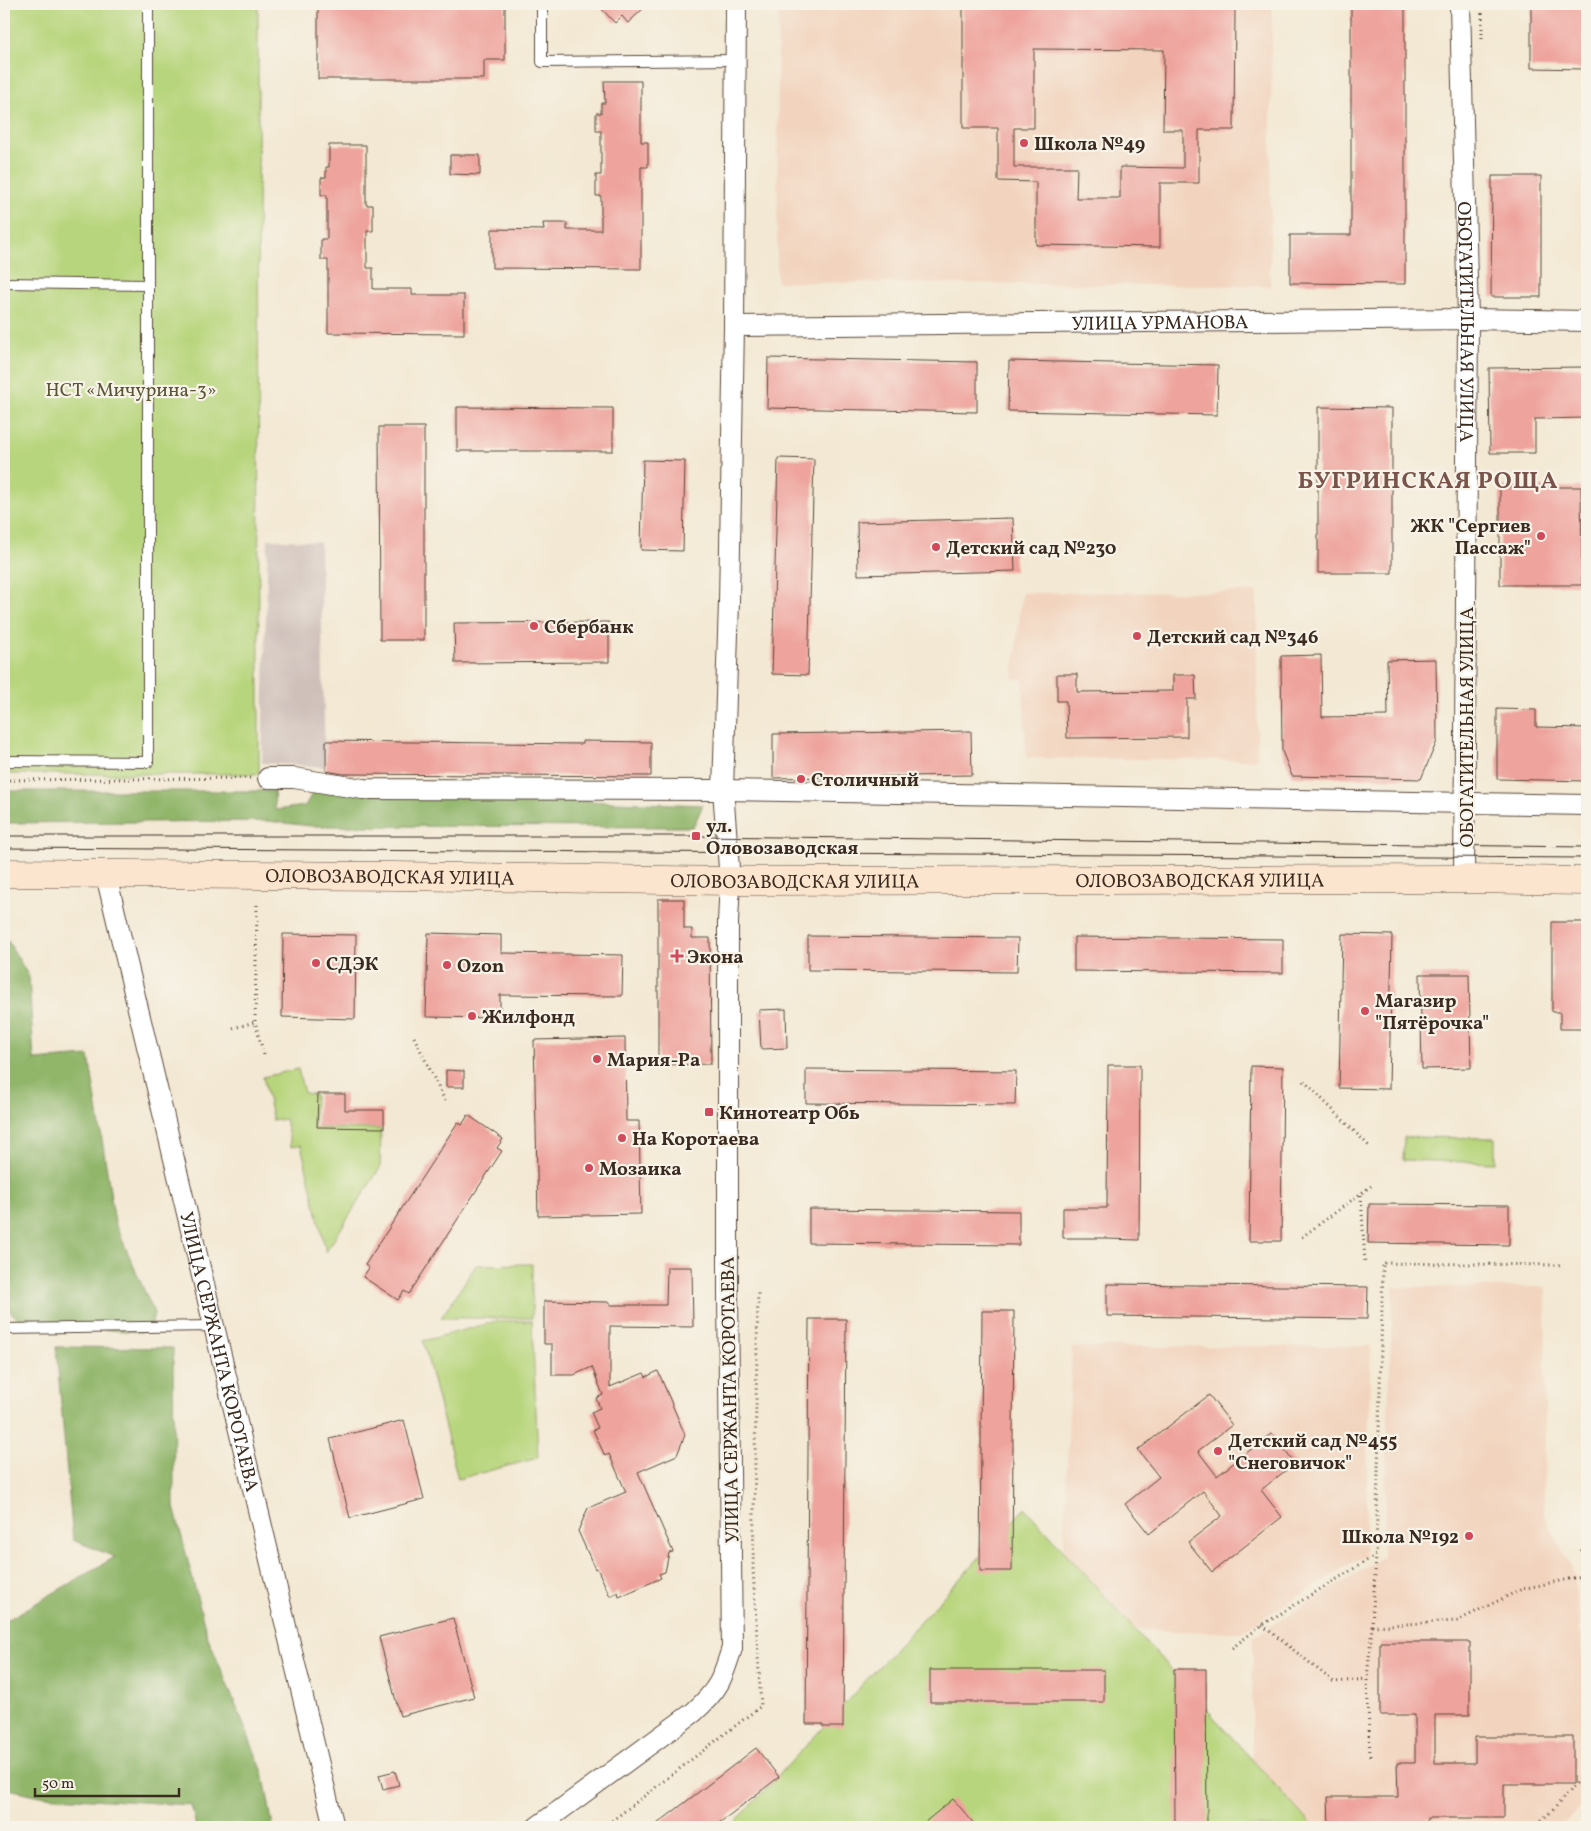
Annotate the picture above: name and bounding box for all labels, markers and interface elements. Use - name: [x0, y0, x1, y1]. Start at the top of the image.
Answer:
- place label: Школа №49: [1034, 132, 1145, 158]
- marker: Школа №49: [1018, 137, 1030, 149]
- street label: ОБОГАТИТЕЛЬНАЯ УЛИЦА: [1450, 201, 1479, 443]
- street label: УЛИЦА УРМАНОВА: [1071, 310, 1249, 338]
- park label: НСТ «Мичурина-3»: [46, 378, 216, 404]
- district label: БУГРИНСКАЯ РОЩА: [1297, 465, 1559, 499]
- place label: ЖК "Сергиев Пассаж": [1411, 514, 1531, 562]
- marker: ЖК "Сергиев Пассаж": [1535, 530, 1547, 542]
- place label: Детский сад №230: [946, 536, 1117, 562]
- marker: Детский сад №230: [930, 541, 942, 553]
- street label: ОБОГАТИТЕЛЬНАЯ УЛИЦА: [1455, 607, 1481, 847]
- place label: Сбербанк: [544, 615, 634, 641]
- marker: Сбербанк: [528, 620, 540, 632]
- place label: Детский сад №346: [1147, 625, 1318, 651]
- marker: Детский сад №346: [1131, 630, 1143, 642]
- place label: Столичный: [811, 768, 919, 794]
- marker: Столичный: [795, 773, 807, 785]
- place label: ул. Оловозаводская: [706, 814, 859, 862]
- marker: ул. Оловозаводская: [690, 830, 702, 842]
- street label: ОЛОВОЗАВОДСКАЯ УЛИЦА: [265, 864, 515, 893]
- street label: ОЛОВОЗАВОДСКАЯ УЛИЦА: [1075, 868, 1325, 895]
- street label: ОЛОВОЗАВОДСКАЯ УЛИЦА: [670, 869, 920, 896]
- place label: Экона: [687, 945, 744, 971]
- marker: Экона: [671, 950, 683, 962]
- place label: СДЭК: [326, 952, 379, 978]
- place label: Ozon: [457, 954, 504, 980]
- marker: СДЭК: [310, 957, 322, 969]
- marker: Ozon: [441, 959, 453, 971]
- place label: Магазир "Пятёрочка": [1375, 989, 1489, 1037]
- place label: Жилфонд: [482, 1005, 575, 1031]
- marker: Магазир "Пятёрочка": [1359, 1005, 1371, 1017]
- marker: Жилфонд: [466, 1010, 478, 1022]
- place label: Мария-Ра: [607, 1048, 700, 1074]
- marker: Мария-Ра: [591, 1053, 603, 1065]
- place label: Кинотеатр Обь: [719, 1101, 860, 1127]
- marker: Кинотеатр Обь: [703, 1106, 715, 1118]
- place label: На Коротаева: [632, 1127, 759, 1153]
- marker: На Коротаева: [616, 1132, 628, 1144]
- place label: Мозаика: [599, 1157, 682, 1183]
- marker: Мозаика: [583, 1162, 595, 1174]
- street label: УЛИЦА СЕРЖАНТА КОРОТАЕВА: [172, 1209, 264, 1495]
- street label: УЛИЦА СЕРЖАНТА КОРОТАЕВА: [715, 1256, 747, 1544]
- place label: Детский сад №455 "Снеговичок": [1228, 1429, 1397, 1477]
- marker: Детский сад №455 "Снеговичок": [1212, 1445, 1224, 1457]
- place label: Школа №192: [1341, 1525, 1459, 1551]
- marker: Школа №192: [1463, 1530, 1475, 1542]
- scale bar: [35, 1766, 179, 1798]
- text: 50 m: [42, 1774, 74, 1795]

